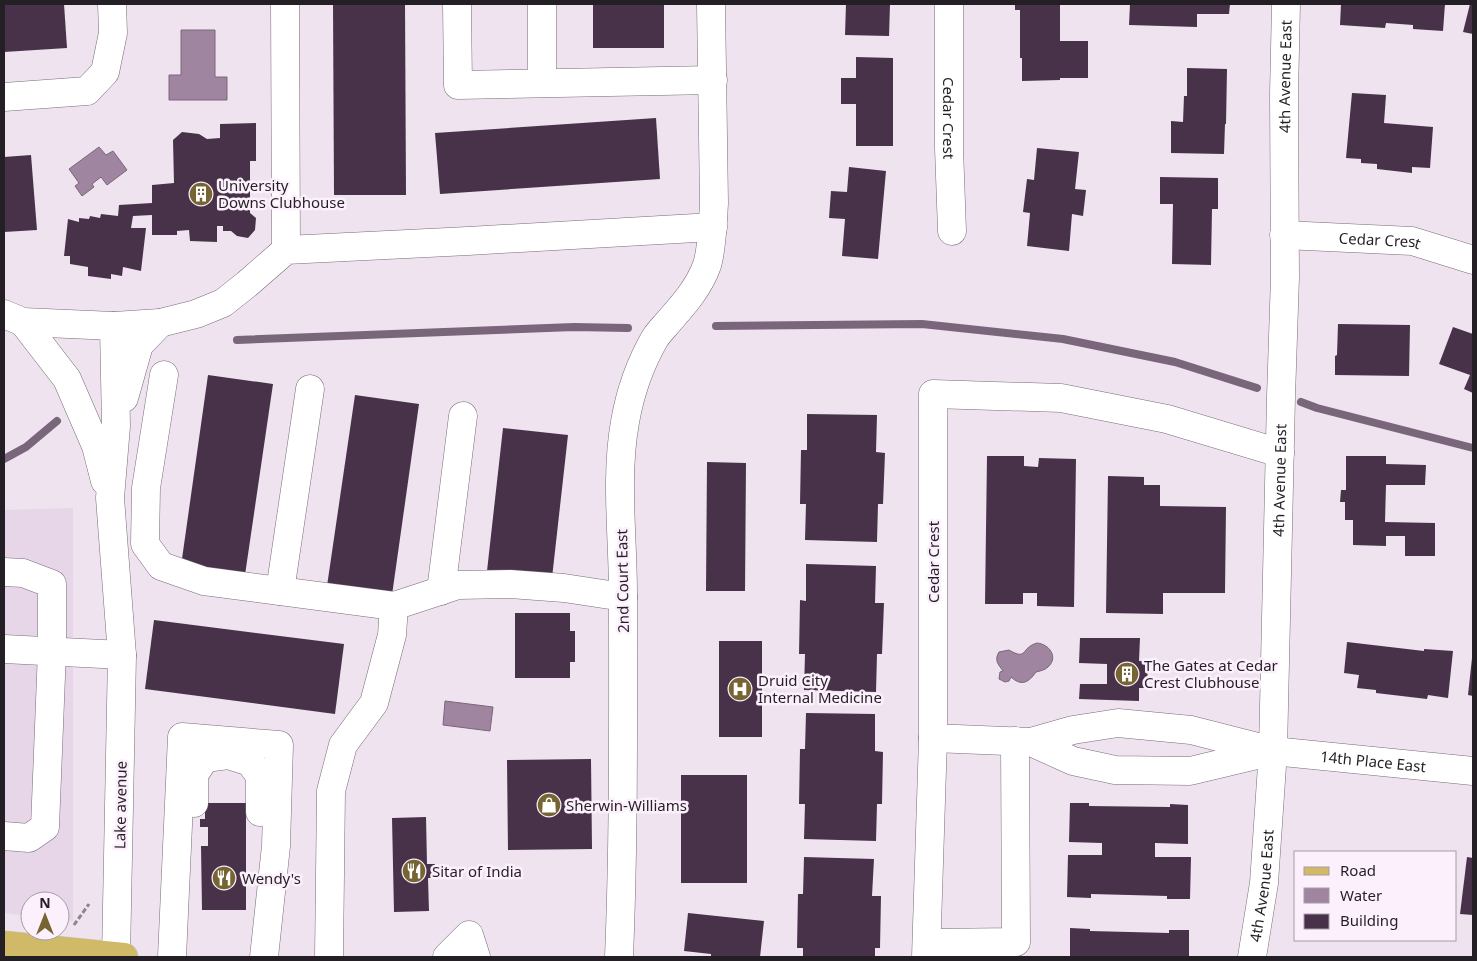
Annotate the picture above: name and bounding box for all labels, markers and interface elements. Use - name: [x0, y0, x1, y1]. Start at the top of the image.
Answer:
- street label: 4th Avenue East: [1274, 19, 1296, 133]
- street label: Cedar Crest: [939, 77, 959, 160]
- place label: University Downs Clubhouse: [218, 175, 345, 212]
- building icon: University Downs Clubhouse: [188, 181, 214, 207]
- street label: Cedar Crest: [1338, 228, 1424, 253]
- street label: 4th Avenue East: [1268, 423, 1290, 537]
- street label: Cedar Crest: [923, 520, 943, 603]
- street label: 2nd Court East: [611, 528, 633, 633]
- place label: The Gates at Cedar Crest Clubhouse: [1144, 655, 1278, 692]
- building icon: The Gates at Cedar Crest Clubhouse: [1114, 661, 1140, 687]
- place label: Druid City Internal Medicine: [758, 670, 882, 707]
- hospital icon: Druid City Internal Medicine: [727, 676, 753, 702]
- street label: 14th Place East: [1319, 746, 1427, 776]
- street label: Lake avenue: [109, 761, 131, 849]
- shop icon: Sherwin-Williams: [536, 792, 562, 818]
- place label: Sherwin-Williams: [566, 795, 687, 815]
- street label: 4th Avenue East: [1245, 828, 1278, 943]
- legend: [1294, 851, 1457, 941]
- restaurant icon: Sitar of India: [401, 858, 427, 884]
- text: Road: [1340, 860, 1376, 880]
- place label: Sitar of India: [432, 861, 522, 881]
- restaurant icon: Wendy's: [211, 865, 237, 891]
- place label: Wendy's: [242, 868, 301, 888]
- text: Water: [1340, 885, 1382, 905]
- north arrow: [20, 891, 70, 941]
- text: N: [39, 893, 51, 912]
- text: Building: [1340, 910, 1398, 930]

